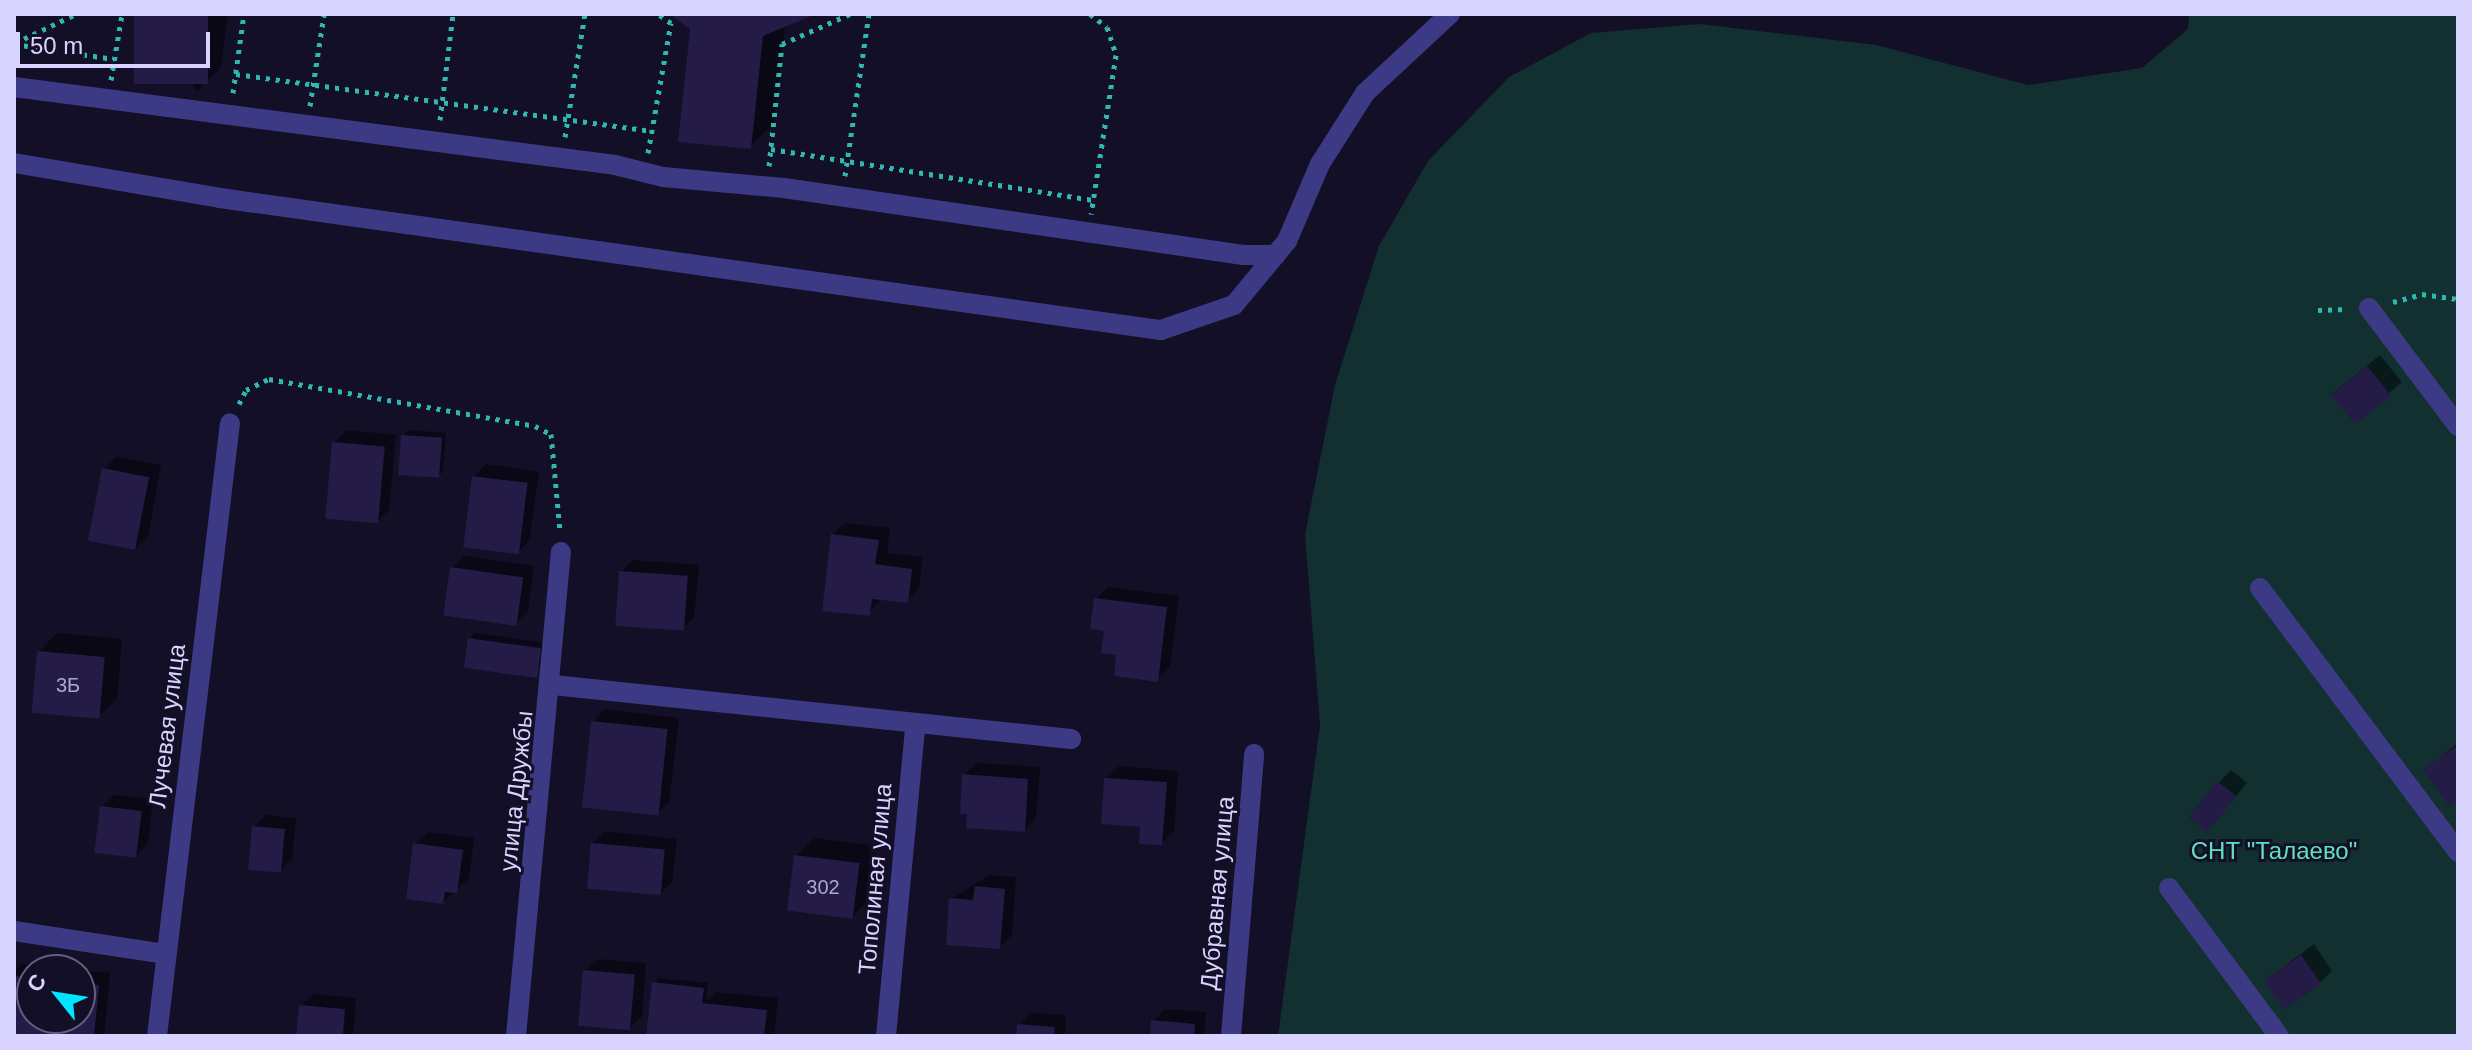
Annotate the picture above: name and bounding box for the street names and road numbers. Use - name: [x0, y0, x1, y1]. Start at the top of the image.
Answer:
- street label: Лучевая улица: [143, 642, 191, 810]
- street label: улица Дружбы: [493, 709, 539, 873]
- street label: Тополиная улица: [852, 782, 898, 976]
- street label: Дубравная улица: [1194, 795, 1240, 991]

